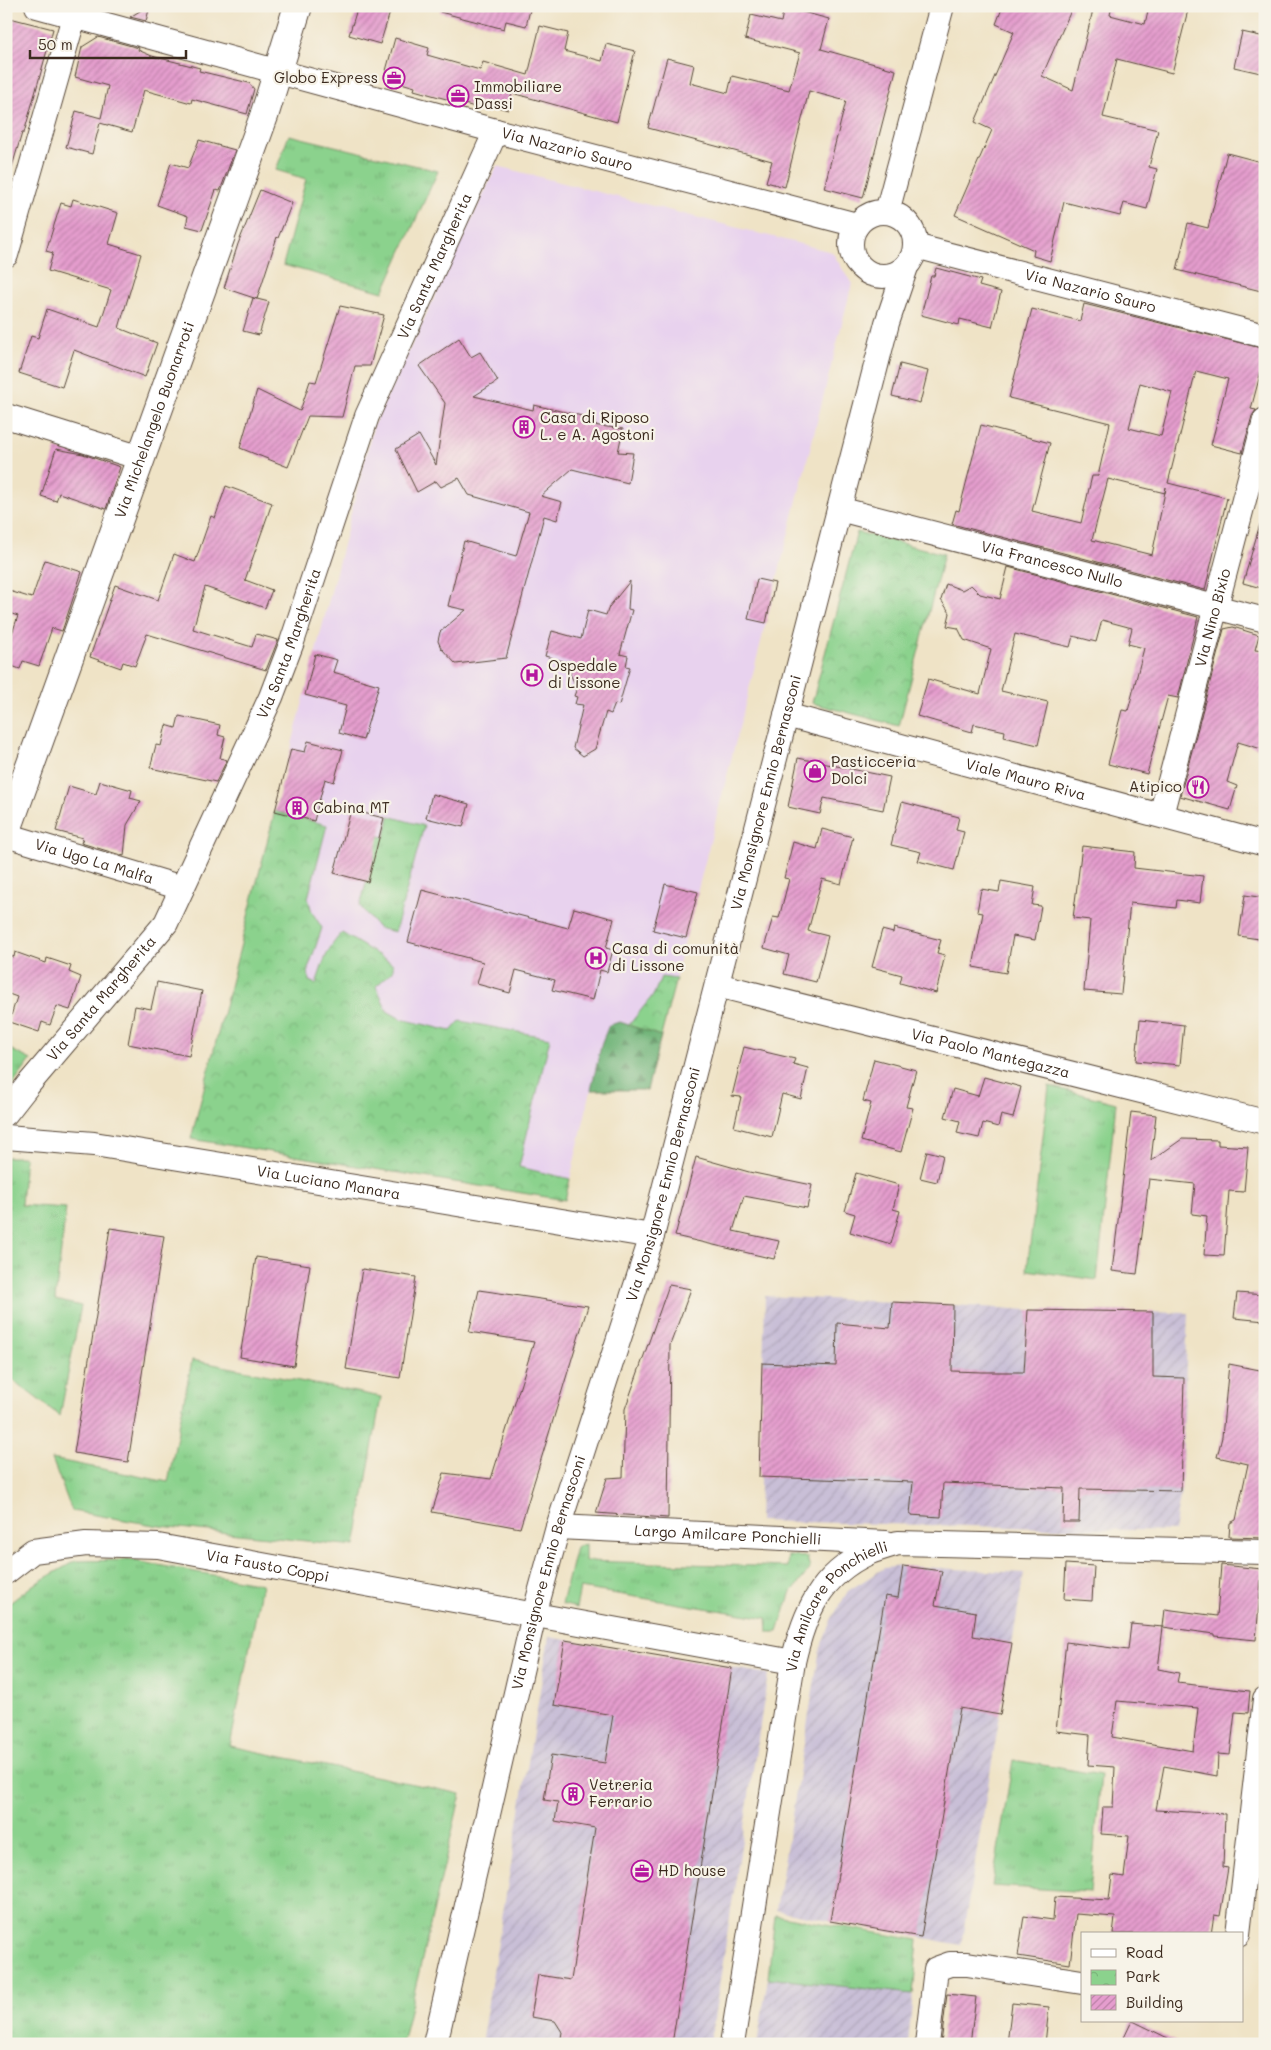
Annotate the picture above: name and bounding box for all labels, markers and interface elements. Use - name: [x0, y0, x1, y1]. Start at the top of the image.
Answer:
- scale bar: [30, 28, 186, 60]
- text: 50 m: [38, 34, 73, 54]
- office icon: Globo Express: [382, 66, 406, 90]
- place label: Globo Express: [274, 67, 378, 87]
- place label: Immobiliare Dassi: [474, 76, 562, 113]
- office icon: Immobiliare Dassi: [446, 84, 470, 108]
- street label: Via Nazario Sauro: [499, 122, 635, 175]
- street label: Via Santa Margherita: [392, 189, 476, 342]
- street label: Via Nazario Sauro: [1023, 264, 1158, 317]
- street label: Via Michelangelo Buonarroti: [109, 318, 198, 521]
- place label: Casa di Riposo L. e A. Agostoni: [540, 407, 655, 444]
- building icon: Casa di Riposo L. e A. Agostoni: [512, 415, 536, 439]
- street label: Via Francesco Nullo: [979, 535, 1125, 592]
- street label: Via Santa Margherita: [251, 566, 325, 722]
- street label: Via Nino Bixio: [1189, 566, 1235, 669]
- place label: Ospedale di Lissone: [548, 655, 620, 692]
- hospital icon: Ospedale di Lissone: [520, 663, 544, 687]
- street label: Via Monsignore Ennio Bernasconi: [725, 673, 805, 912]
- place label: Pasticceria Dolci: [831, 751, 916, 788]
- street label: Viale Mauro Riva: [963, 753, 1088, 804]
- shop icon: Pasticceria Dolci: [803, 759, 827, 783]
- restaurant icon: Atipico: [1186, 775, 1210, 799]
- place label: Atipico: [1129, 776, 1182, 796]
- building icon: Cabina MT: [285, 796, 309, 820]
- place label: Cabina MT: [313, 797, 390, 817]
- street label: Via Ugo La Malfa: [33, 833, 156, 888]
- street label: Via Santa Margherita: [42, 931, 160, 1065]
- place label: Casa di comunità di Lissone: [612, 938, 739, 975]
- hospital icon: Casa di comunità di Lissone: [584, 946, 608, 970]
- street label: Via Paolo Mantegazza: [909, 1023, 1072, 1082]
- street label: Via Monsignore Ennio Bernasconi: [620, 1065, 704, 1304]
- street label: Via Luciano Manara: [255, 1160, 402, 1203]
- street label: Via Monsignore Ennio Bernasconi: [506, 1453, 590, 1692]
- street label: Largo Amilcare Ponchielli: [634, 1520, 822, 1549]
- street label: Via Amilcare Ponchielli: [781, 1536, 890, 1673]
- street label: Via Fausto Coppi: [205, 1544, 331, 1586]
- place label: Vetreria Ferrario: [589, 1774, 653, 1811]
- building icon: Vetreria Ferrario: [561, 1782, 585, 1806]
- office icon: HD house: [630, 1859, 654, 1883]
- place label: HD house: [658, 1860, 726, 1880]
- legend: [1081, 1932, 1244, 2022]
- text: Road: [1126, 1942, 1163, 1962]
- text: Park: [1126, 1966, 1160, 1986]
- text: Building: [1126, 1992, 1183, 2012]

